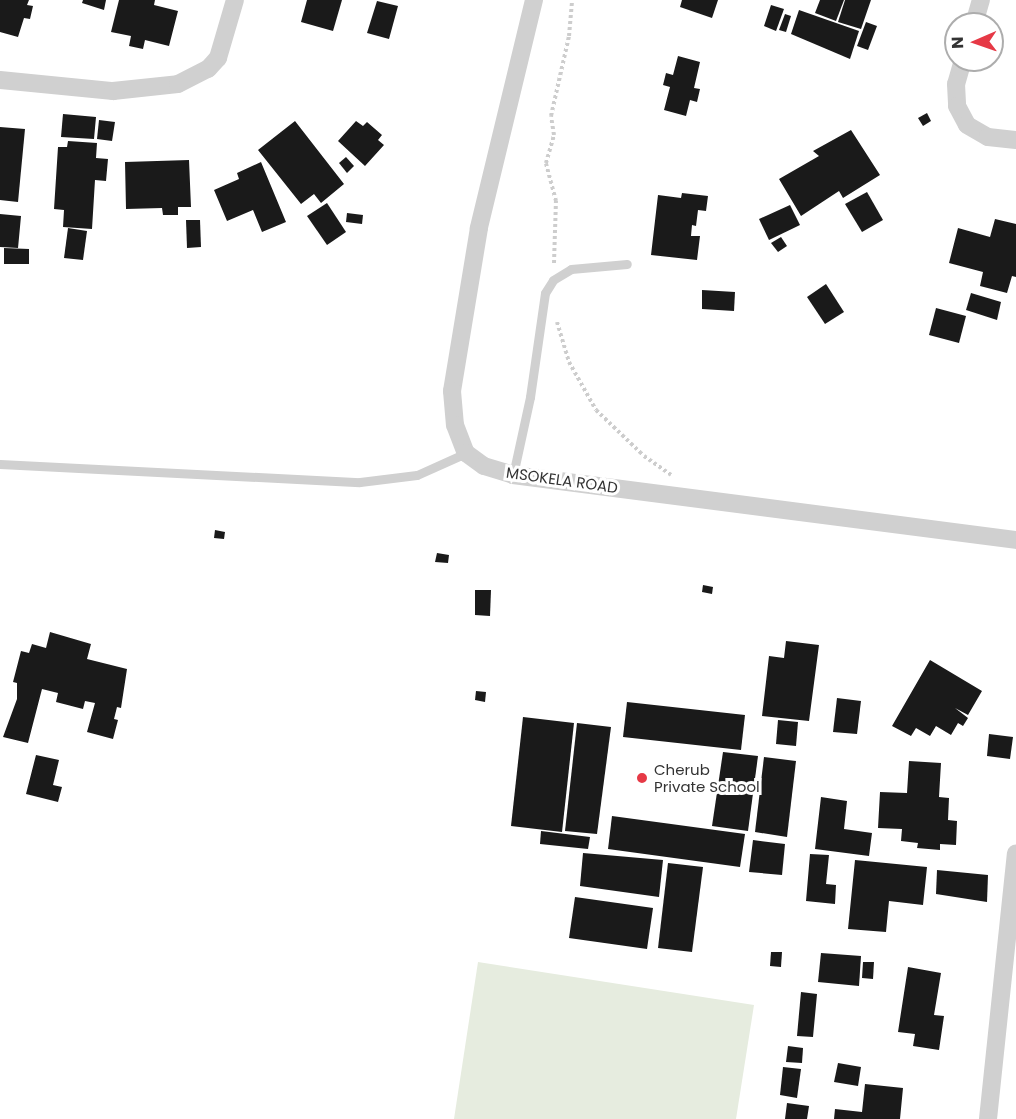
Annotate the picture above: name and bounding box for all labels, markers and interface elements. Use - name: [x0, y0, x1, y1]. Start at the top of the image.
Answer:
- north arrow: [944, 12, 1004, 72]
- text: N: [946, 36, 969, 49]
- street label: MSOKELA ROAD: [505, 463, 619, 497]
- place label: Cherub Private School: [654, 760, 760, 795]
- marker: Cherub Private School: [635, 771, 649, 785]

